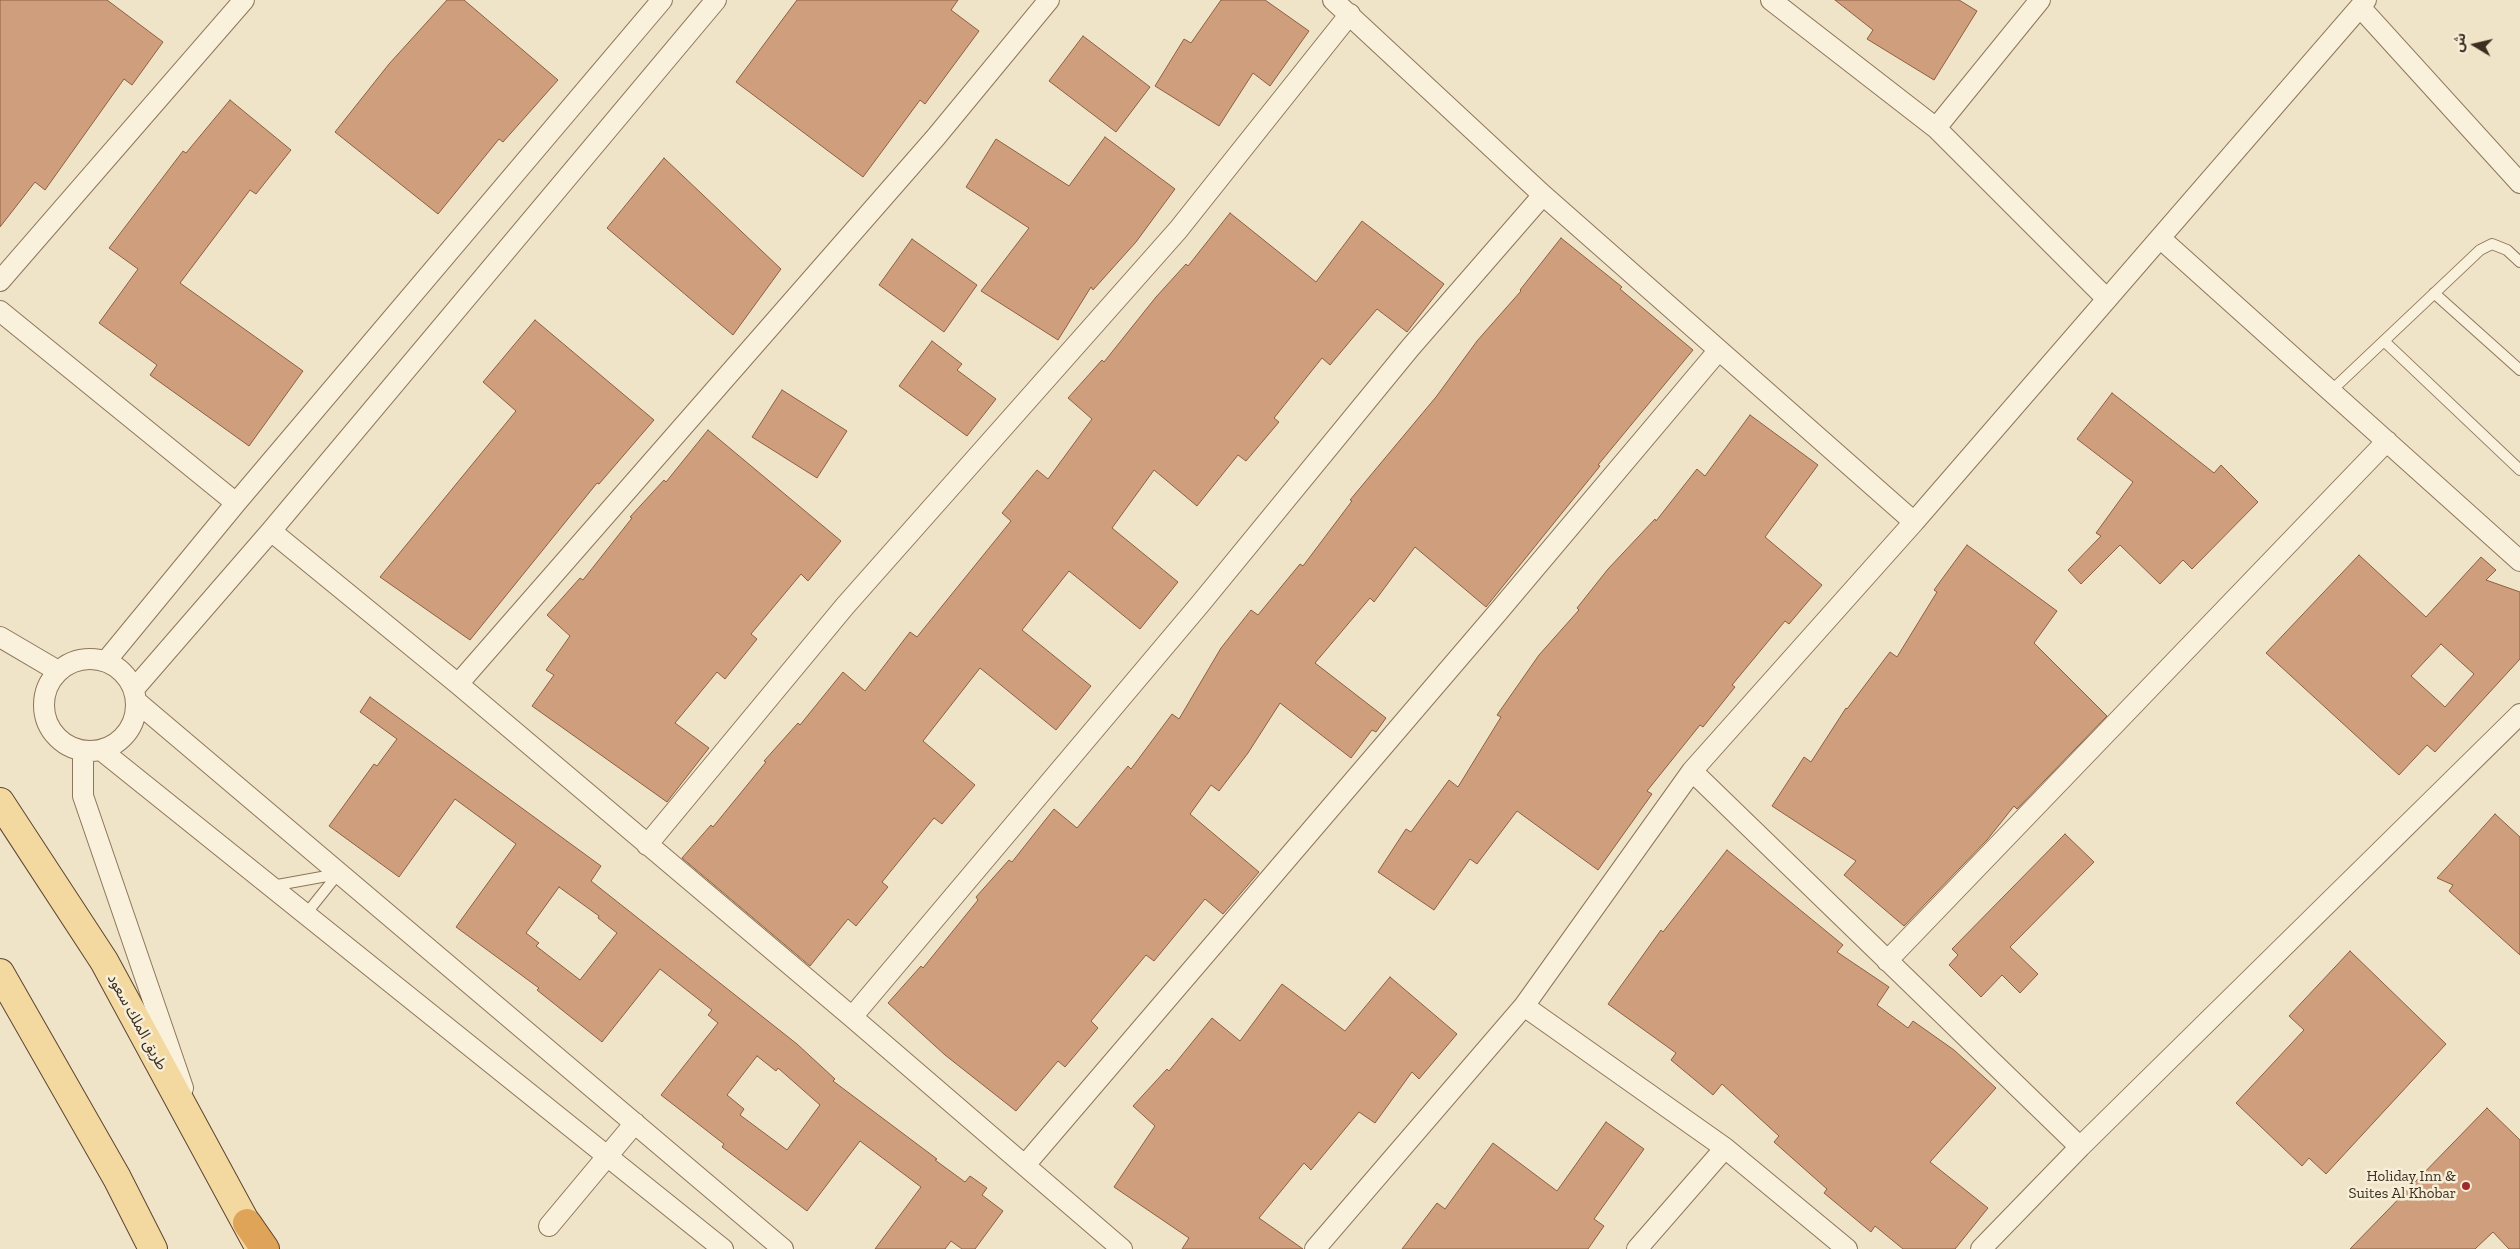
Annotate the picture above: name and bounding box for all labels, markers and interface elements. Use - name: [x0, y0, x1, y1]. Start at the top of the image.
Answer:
- north arrow: [2450, 20, 2500, 70]
- text: ش: [2450, 32, 2470, 53]
- street label: طريق الملك سعود: [103, 971, 171, 1073]
- place label: Holiday Inn & Suites Al Khobar: [2348, 1168, 2456, 1203]
- marker: Holiday Inn & Suites Al Khobar: [2460, 1180, 2472, 1192]

